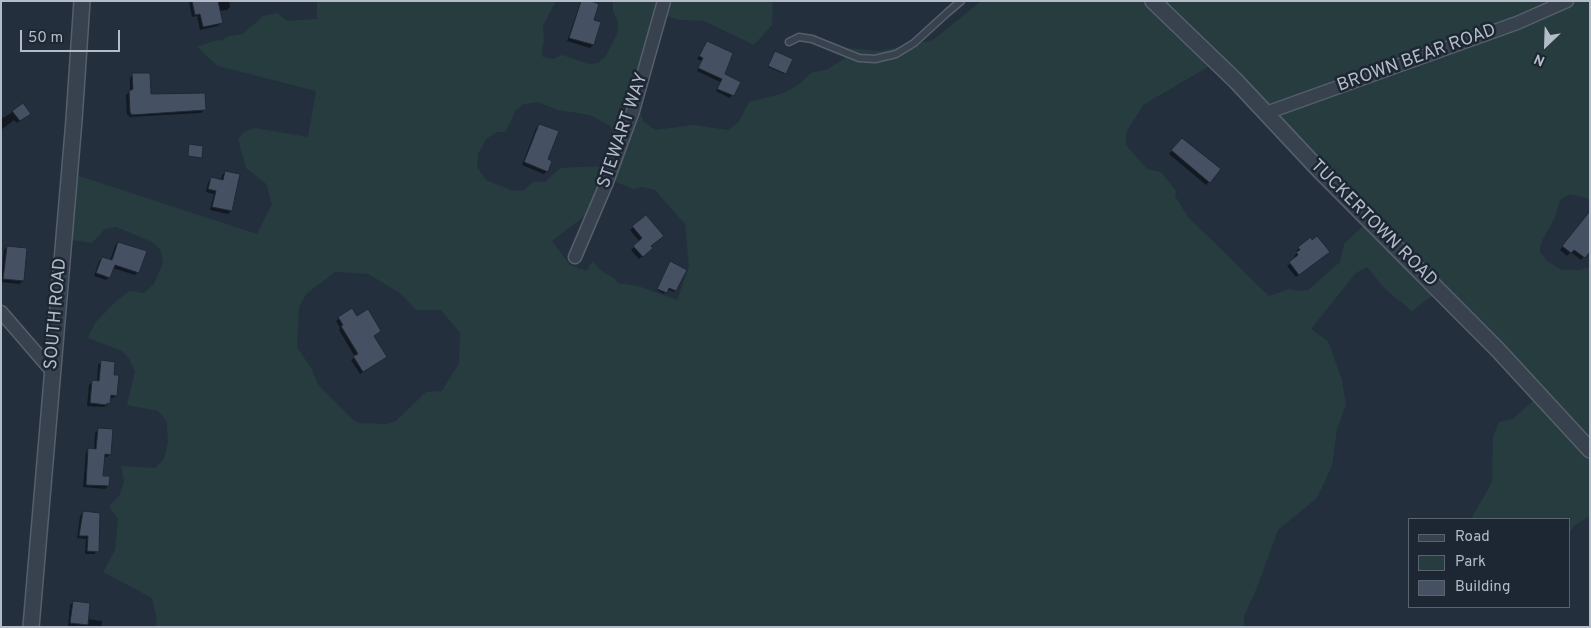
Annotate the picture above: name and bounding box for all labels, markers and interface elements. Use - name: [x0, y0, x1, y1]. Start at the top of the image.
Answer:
- scale bar: [22, 20, 122, 52]
- street label: BROWN BEAR ROAD: [1335, 20, 1499, 98]
- north arrow: [1521, 20, 1571, 70]
- text: 50 m: [28, 29, 63, 48]
- text: N: [1532, 49, 1548, 69]
- street label: STEWART WAY: [594, 71, 654, 191]
- street label: TUCKERTOWN ROAD: [1305, 156, 1441, 292]
- street label: SOUTH ROAD: [41, 257, 73, 371]
- legend: [1408, 518, 1571, 608]
- text: Road: [1455, 528, 1490, 547]
- text: Park: [1455, 553, 1486, 572]
- text: Building: [1455, 578, 1510, 597]

